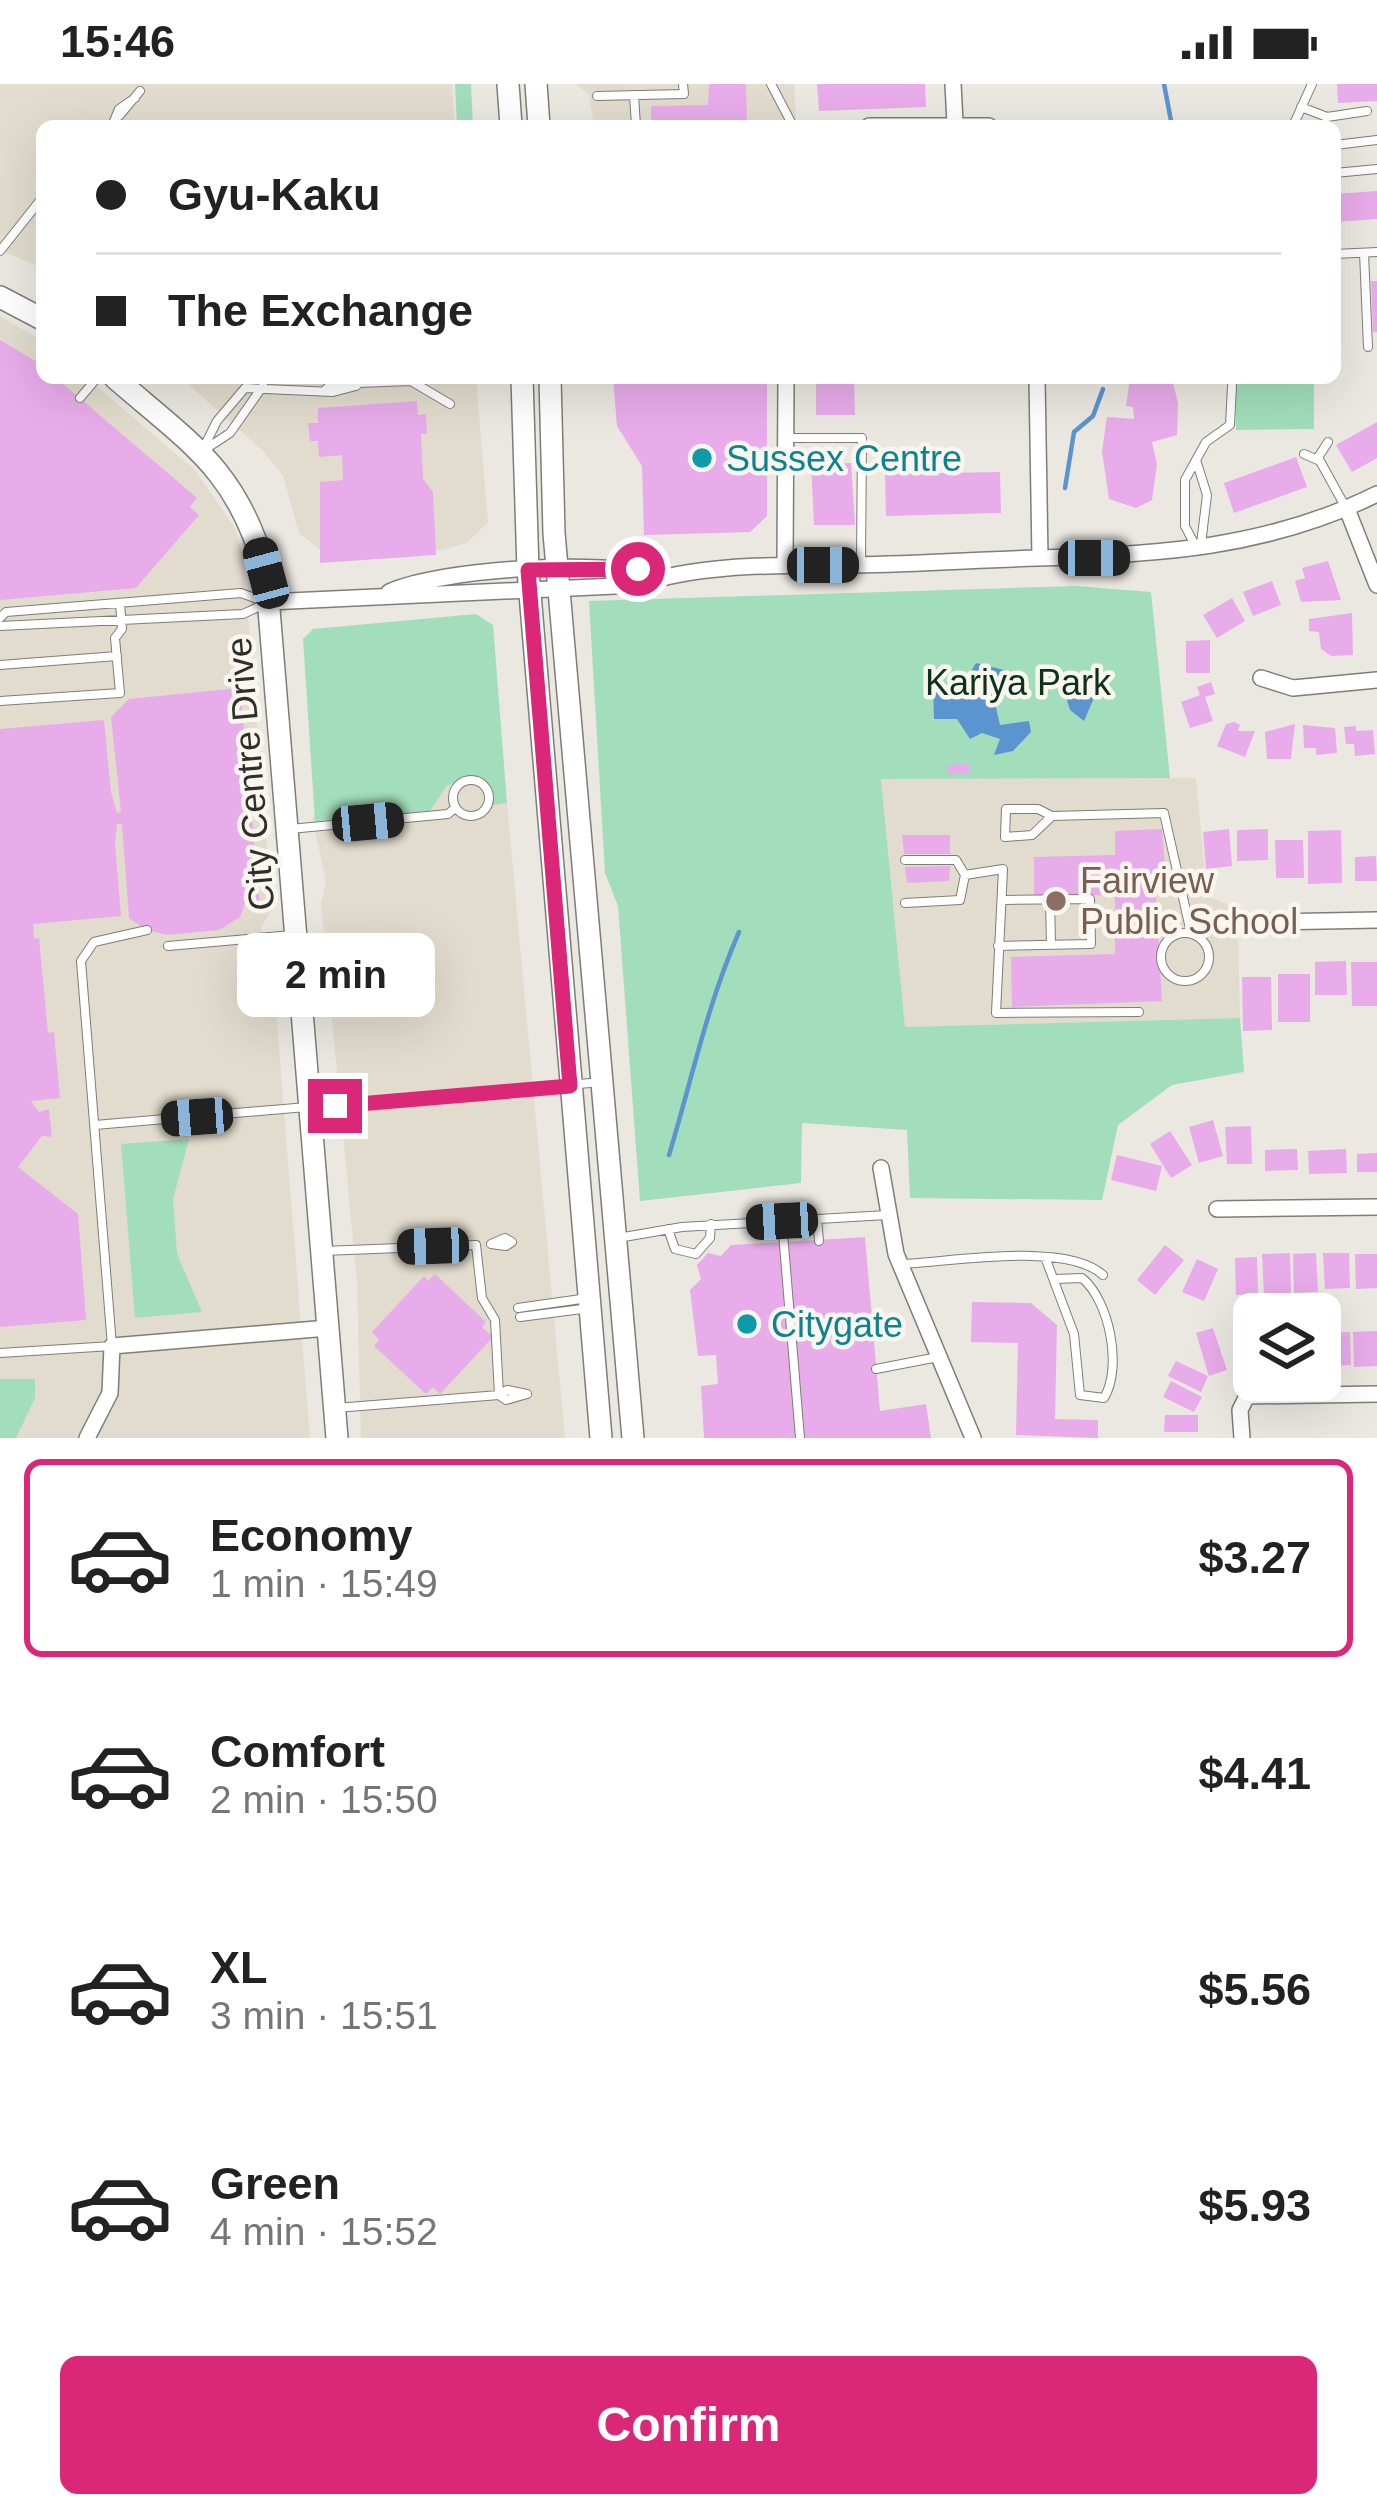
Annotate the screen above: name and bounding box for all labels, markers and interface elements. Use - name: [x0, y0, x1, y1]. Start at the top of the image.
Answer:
- text: 15:46: [60, 16, 175, 67]
- text: Gyu-Kaku: [168, 169, 381, 220]
- text: The Exchange: [168, 285, 473, 336]
- place label: Sussex Centre: [726, 438, 962, 479]
- marker: Sussex Centre: [689, 445, 715, 471]
- car: [239, 534, 293, 612]
- car: [1058, 540, 1130, 576]
- route start: [611, 542, 665, 596]
- car: [787, 547, 859, 583]
- street label: City Centre Drive: [218, 636, 282, 912]
- park label: Kariya Park: [925, 662, 1112, 703]
- car: [331, 801, 405, 843]
- place label: Fairview Public School: [1080, 860, 1298, 942]
- marker: Fairview Public School: [1043, 888, 1069, 914]
- callout: 2 min: [236, 932, 434, 1016]
- text: 2 min: [285, 953, 387, 996]
- route end: [308, 1079, 362, 1133]
- car: [160, 1097, 234, 1137]
- car: [745, 1201, 819, 1241]
- car: [396, 1227, 470, 1265]
- map controls: [1233, 1293, 1341, 1401]
- button: layers: [1233, 1293, 1341, 1401]
- place label: Citygate: [771, 1304, 903, 1345]
- marker: Citygate: [734, 1311, 760, 1337]
- icon: car: [66, 1504, 174, 1612]
- text: Economy: [210, 1510, 413, 1561]
- text: $3.27: [1198, 1532, 1311, 1583]
- text: 1 min · 15:49: [210, 1562, 438, 1605]
- icon: car: [66, 1720, 174, 1828]
- text: Comfort: [210, 1726, 385, 1777]
- text: $4.41: [1198, 1748, 1311, 1799]
- text: 2 min · 15:50: [210, 1778, 438, 1821]
- icon: car: [66, 1936, 174, 2044]
- text: XL: [210, 1942, 268, 1993]
- text: $5.56: [1198, 1964, 1311, 2015]
- text: 3 min · 15:51: [210, 1994, 438, 2037]
- icon: car: [66, 2152, 174, 2260]
- text: Green: [210, 2158, 340, 2209]
- text: $5.93: [1198, 2180, 1311, 2231]
- text: 4 min · 15:52: [210, 2210, 438, 2253]
- button: Confirm: [60, 2356, 1317, 2494]

